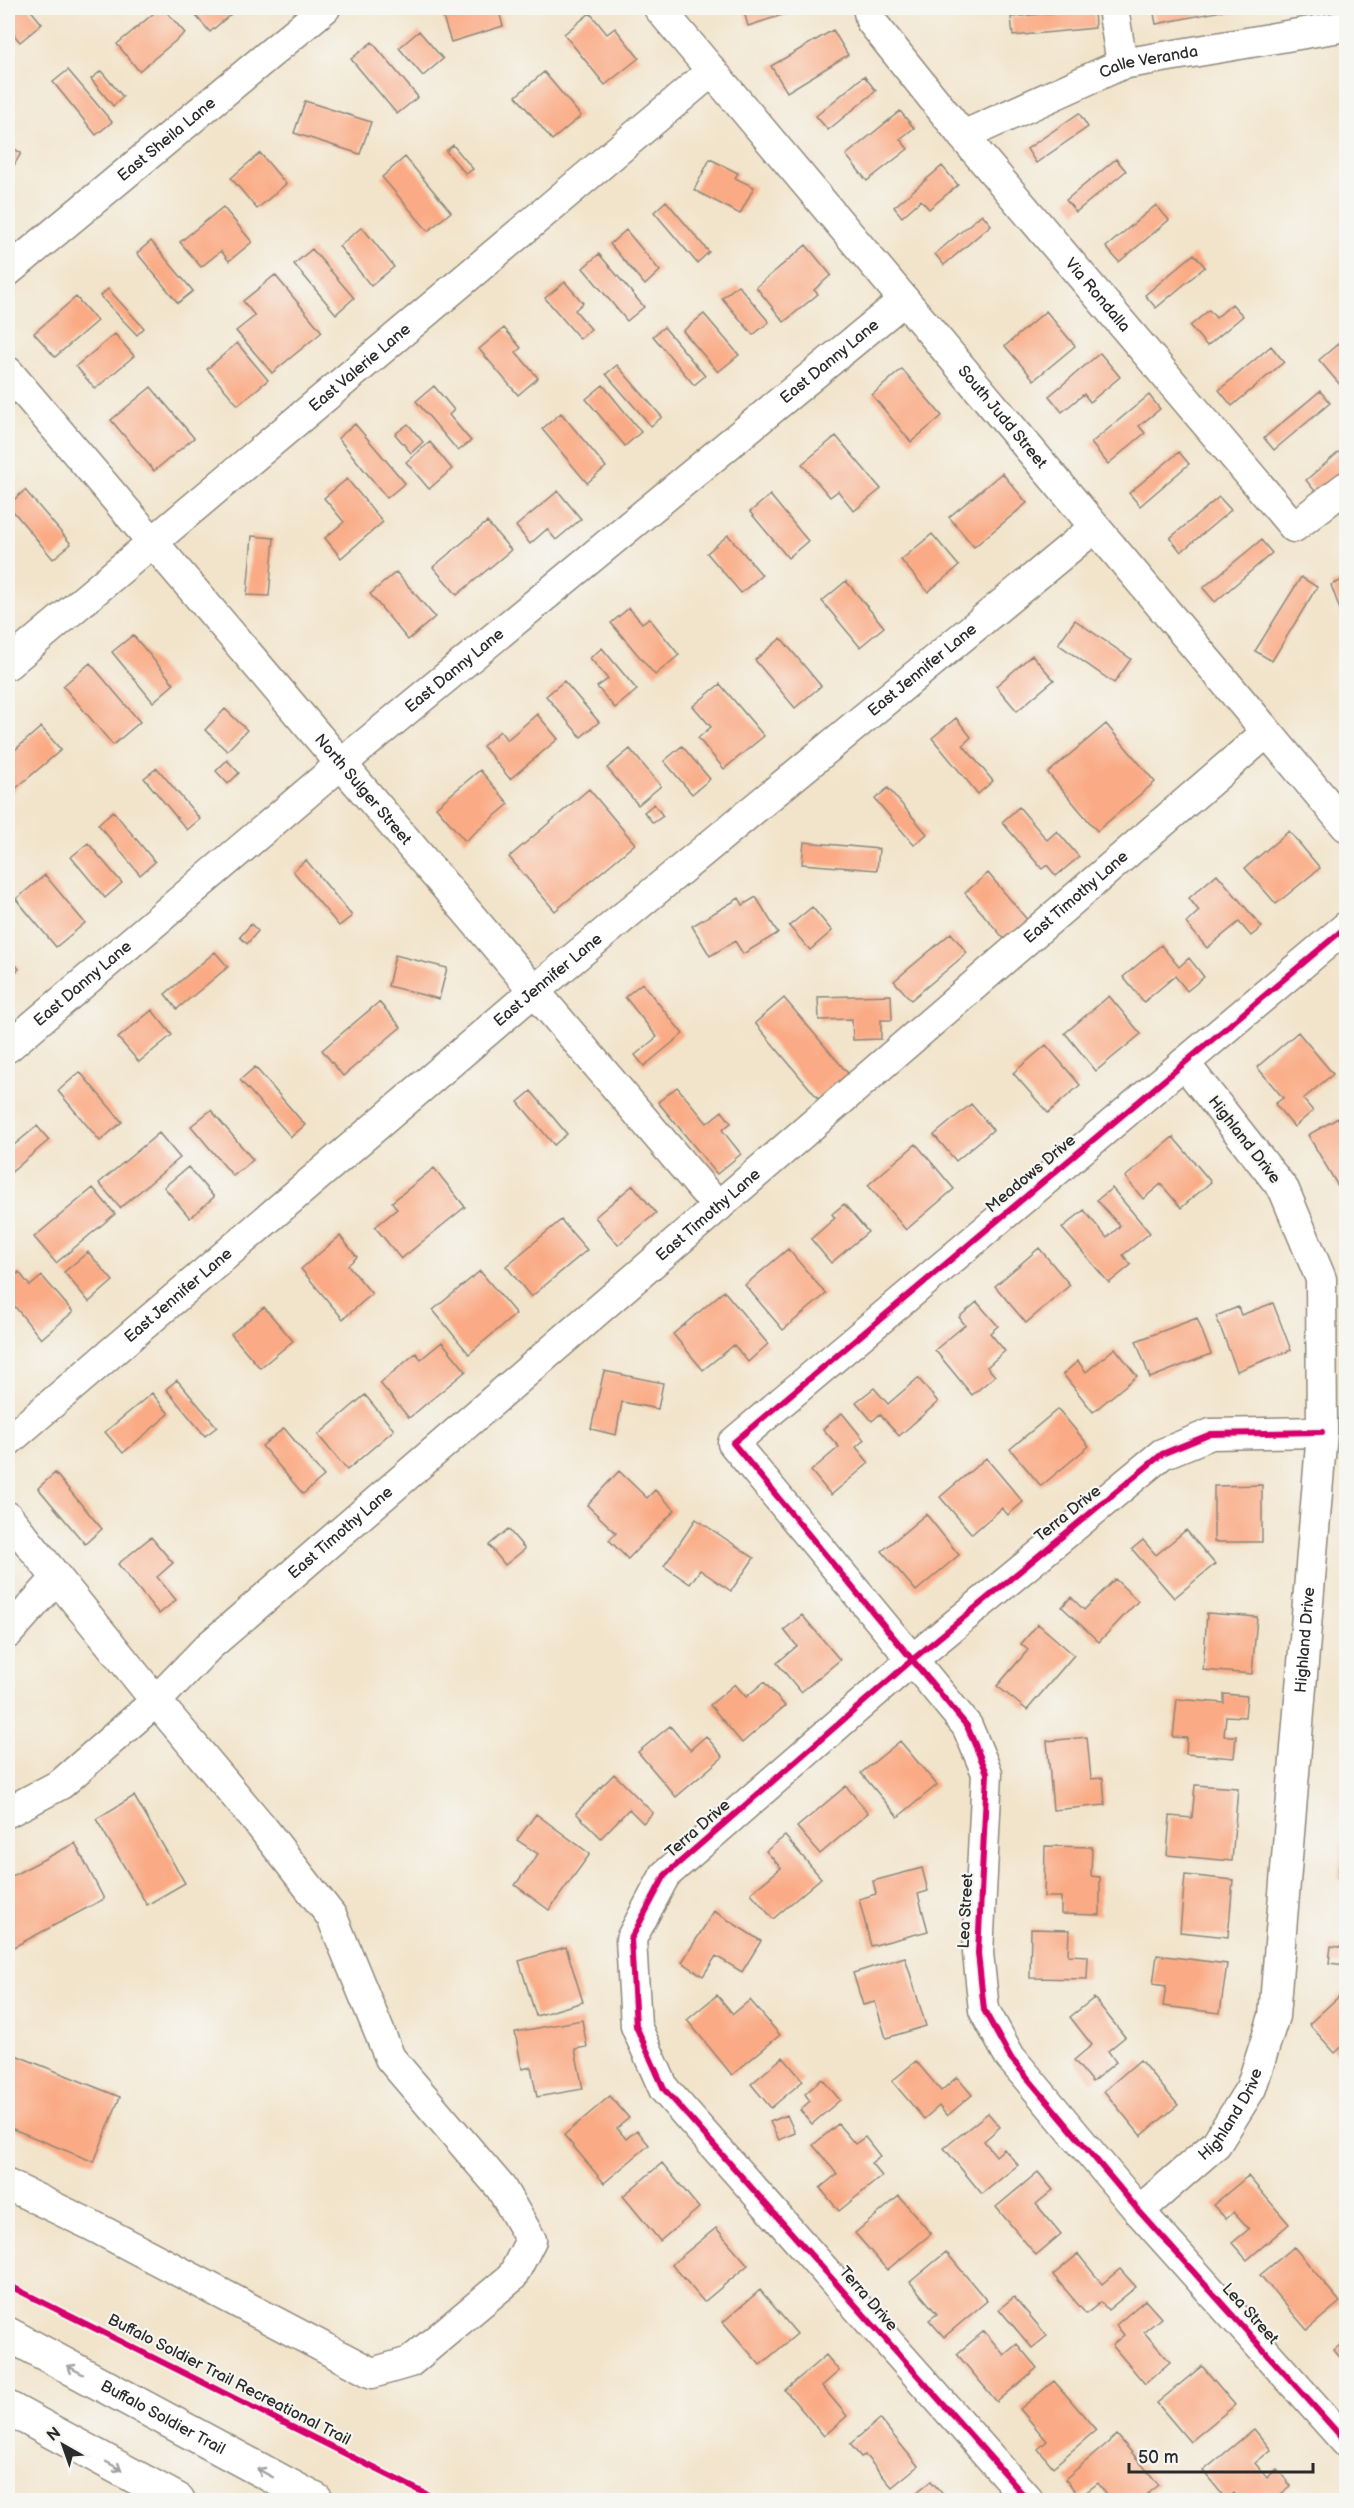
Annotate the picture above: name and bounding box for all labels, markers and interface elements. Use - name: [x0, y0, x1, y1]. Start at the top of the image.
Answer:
- street label: Calle Veranda: [1096, 42, 1199, 83]
- street label: East Sheila Lane: [114, 93, 220, 186]
- street label: Via Rondalla: [1061, 254, 1134, 336]
- street label: East Danny Lane: [776, 315, 883, 408]
- street label: East Valerie Lane: [305, 319, 415, 416]
- street label: South Judd Street: [954, 362, 1051, 472]
- street label: East Jennifer Lane: [864, 619, 981, 721]
- street label: East Danny Lane: [401, 624, 508, 717]
- street label: North Sulger Street: [311, 730, 415, 849]
- street label: East Timothy Lane: [1020, 847, 1132, 948]
- street label: East Jennifer Lane: [490, 929, 606, 1031]
- street label: East Danny Lane: [30, 936, 136, 1030]
- street label: Highland Drive: [1204, 1092, 1284, 1188]
- street label: Meadows Drive: [982, 1131, 1080, 1217]
- street label: East Timothy Lane: [652, 1164, 765, 1265]
- street label: East Jennifer Lane: [121, 1244, 236, 1347]
- street label: Terra Drive: [1031, 1481, 1105, 1546]
- street label: East Timothy Lane: [284, 1482, 397, 1583]
- street label: Highland Drive: [1291, 1586, 1319, 1694]
- street label: Terra Drive: [662, 1795, 735, 1862]
- street label: Lea Street: [955, 1873, 977, 1949]
- street label: Highland Drive: [1195, 2066, 1266, 2164]
- street label: Terra Drive: [835, 2263, 902, 2336]
- street label: Lea Street: [1218, 2280, 1282, 2348]
- street label: Buffalo Soldier Trail Recreational Trail: [104, 2310, 354, 2450]
- one-way arrow: [67, 2364, 84, 2376]
- street label: Buffalo Soldier Trail: [96, 2376, 228, 2458]
- north arrow: [33, 2415, 93, 2475]
- text: N: [44, 2424, 65, 2446]
- scale bar: [1129, 2436, 1314, 2474]
- text: 50 m: [1138, 2447, 1179, 2468]
- one-way arrow: [105, 2461, 123, 2472]
- one-way arrow: [257, 2467, 274, 2479]

